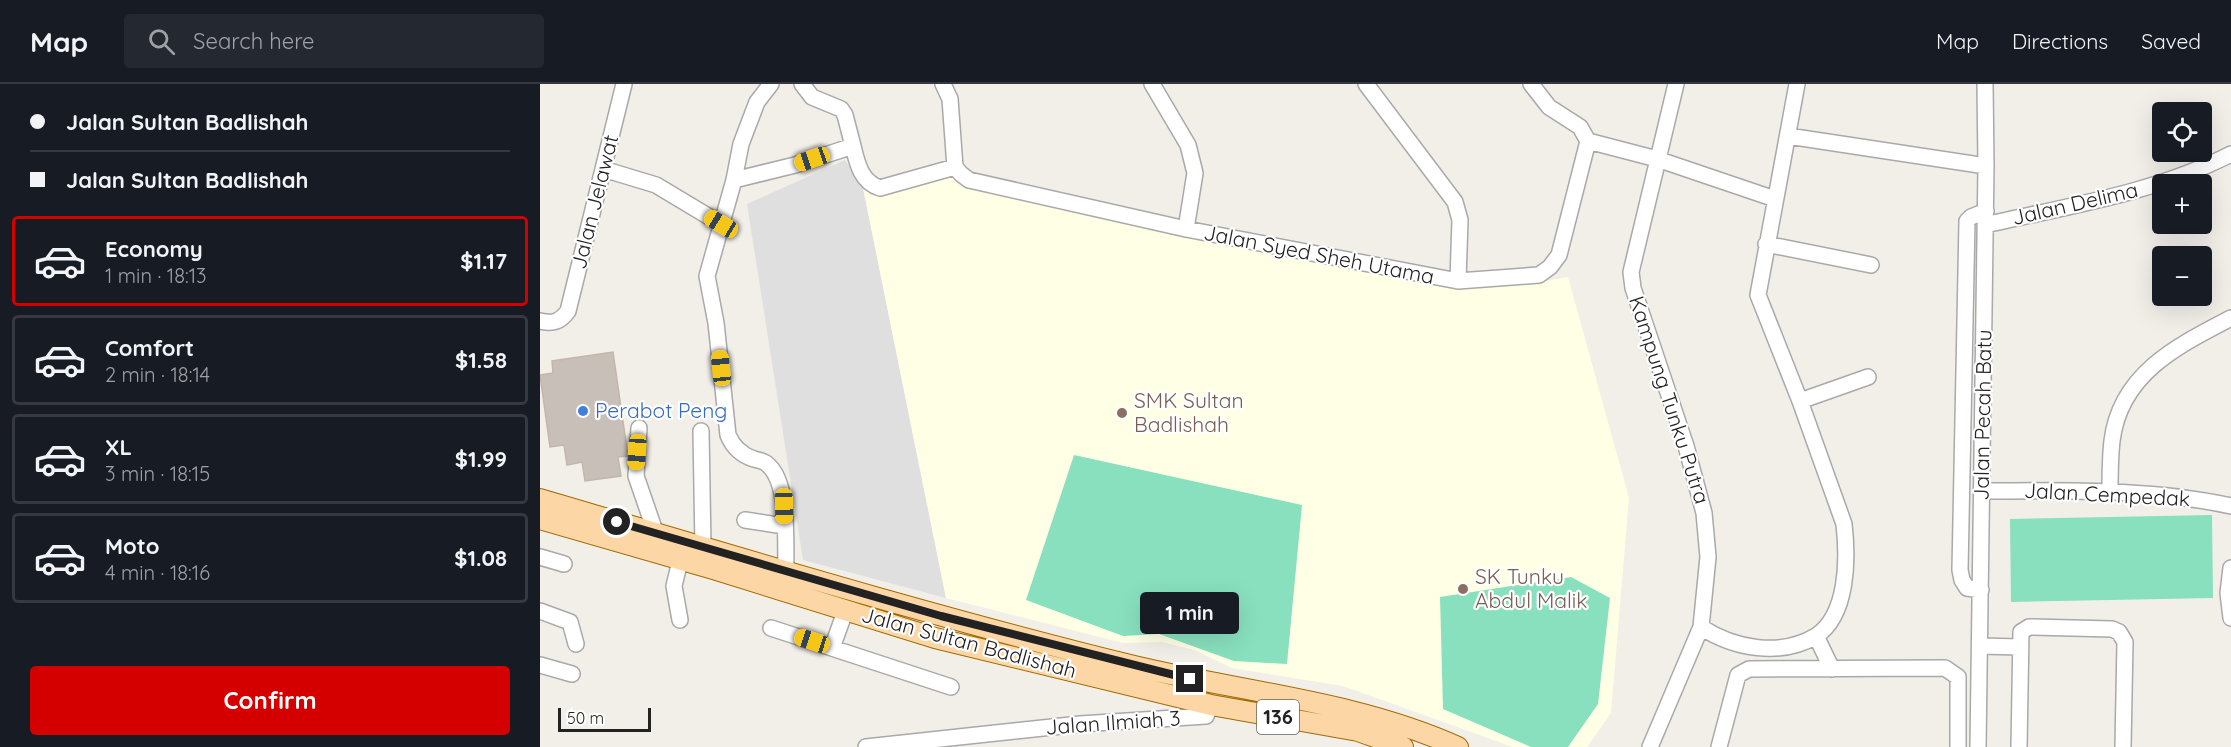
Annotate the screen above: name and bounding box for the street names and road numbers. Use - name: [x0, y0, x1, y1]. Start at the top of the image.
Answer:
- street label: Jalan Jelawat: [565, 132, 623, 271]
- street label: Jalan Delima: [2009, 176, 2140, 230]
- street label: Jalan Syed Sheh Utama: [1202, 219, 1437, 289]
- street label: Kampung Tunku Putra: [1624, 293, 1716, 507]
- street label: Jalan Pecah Batu: [1968, 329, 1996, 501]
- street label: Jalan Cempedak: [2023, 477, 2191, 511]
- street label: Jalan Sultan Badlishah: [859, 601, 1079, 683]
- road number: 136: [1257, 700, 1299, 734]
- street label: Jalan Ilmiah 3: [1045, 704, 1181, 740]

